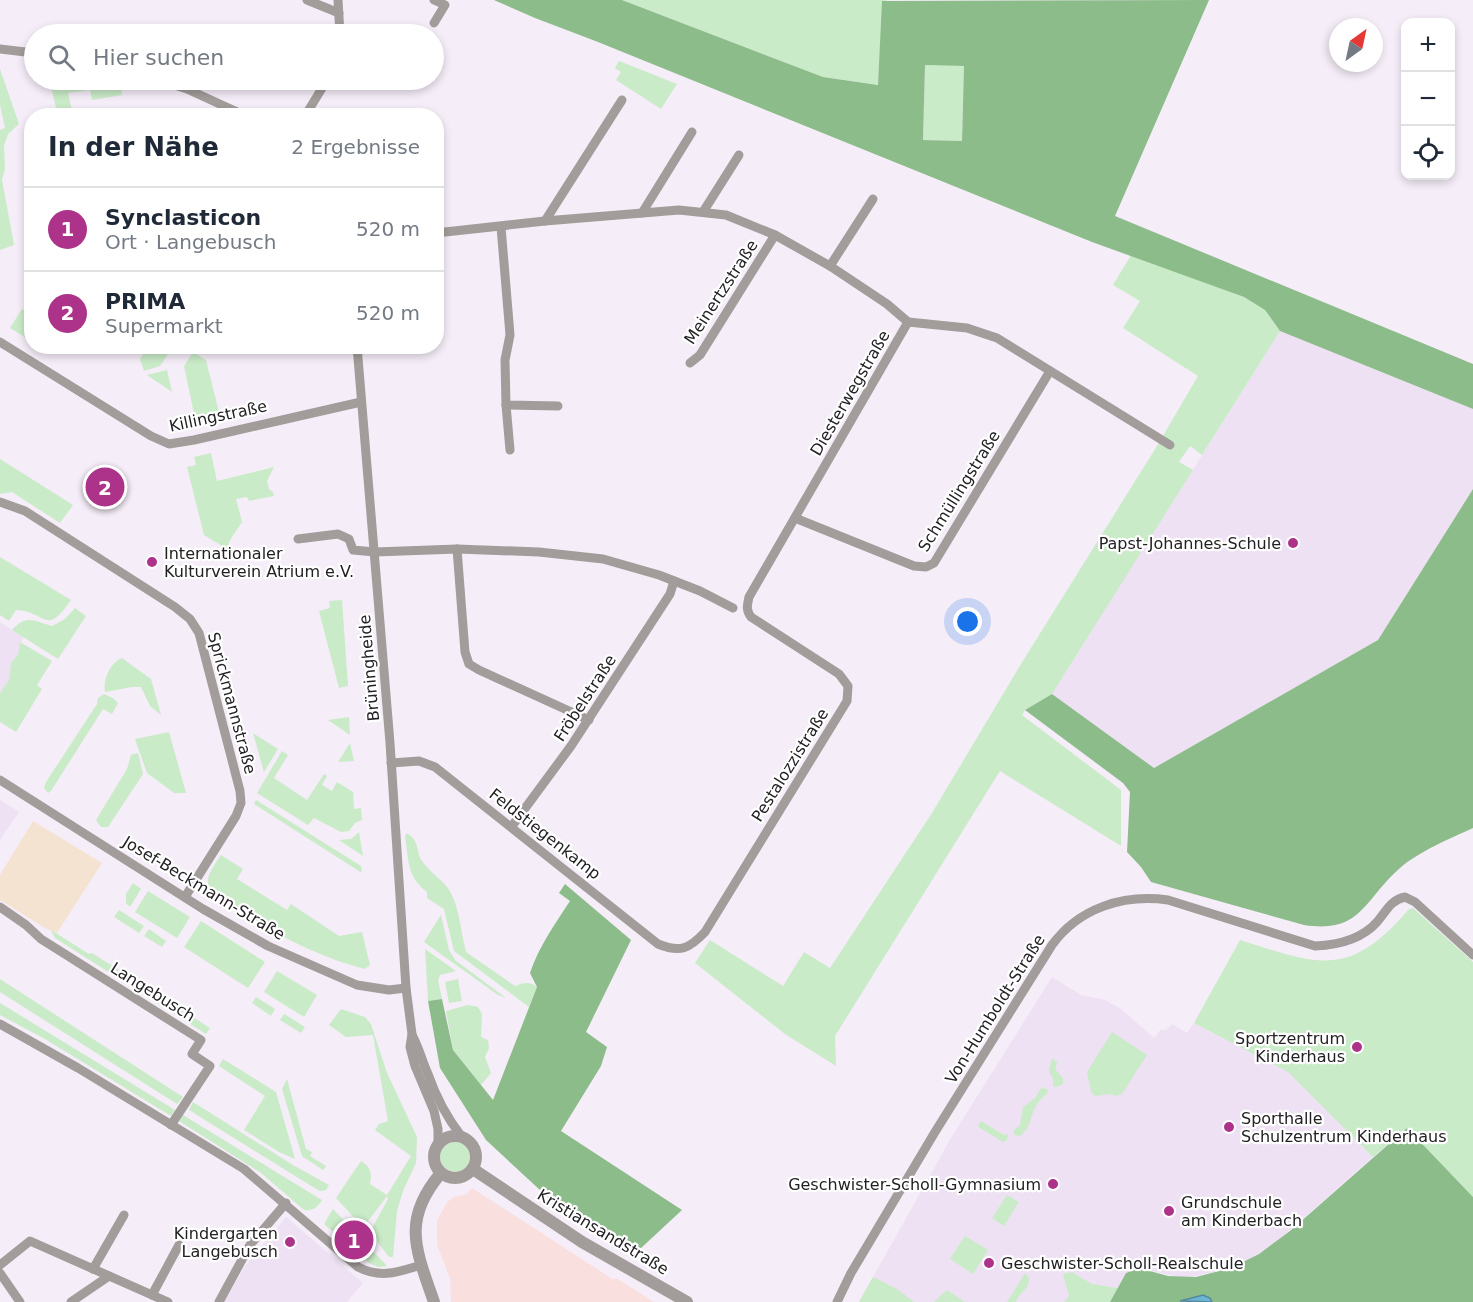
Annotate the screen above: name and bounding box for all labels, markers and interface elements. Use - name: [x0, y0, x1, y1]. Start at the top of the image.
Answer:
- north arrow: [1329, 18, 1383, 72]
- map controls: [1401, 18, 1455, 180]
- button: +: [1401, 18, 1455, 72]
- search box: [24, 24, 444, 90]
- icon: search: [45, 41, 78, 74]
- text: Hier suchen: [93, 45, 224, 70]
- button: −: [1401, 72, 1455, 126]
- button: locate: [1401, 126, 1455, 180]
- text: In der Nähe: [48, 132, 219, 162]
- text: 2 Ergebnisse: [291, 135, 420, 159]
- text: Synclasticon: [105, 205, 261, 230]
- text: 1: [61, 217, 74, 241]
- text: 520 m: [356, 217, 420, 241]
- text: Ort · Langebusch: [105, 230, 276, 254]
- street label: Meinertzstraße: [680, 236, 762, 348]
- text: PRIMA: [105, 289, 185, 314]
- text: 2: [61, 301, 74, 325]
- text: 520 m: [356, 301, 420, 325]
- text: Supermarkt: [105, 314, 223, 338]
- street label: Diesterwegstraße: [806, 327, 894, 459]
- street label: Killingstraße: [167, 396, 269, 436]
- street label: Schmüllingstraße: [914, 427, 1004, 555]
- pin: 2: [86, 464, 124, 510]
- place label: Papst-Johannes-Schule: [1099, 534, 1281, 553]
- marker: Papst-Johannes-Schule: [1286, 536, 1300, 550]
- place label: Internationaler Kulturverein Atrium e.V.: [164, 544, 354, 581]
- marker: Internationaler Kulturverein Atrium e.V.: [145, 555, 159, 569]
- your location: [953, 607, 982, 636]
- street label: Brüningheide: [355, 614, 383, 722]
- street label: Sprickmannstraße: [204, 630, 260, 776]
- street label: Fröbelstraße: [550, 651, 620, 745]
- street label: Pestalozzistraße: [748, 705, 832, 825]
- street label: Feldstiegenkamp: [485, 785, 605, 883]
- street label: Josef-Beckmann-Straße: [119, 832, 288, 944]
- street label: Von-Humboldt-Straße: [941, 931, 1049, 1087]
- street label: Langebusch: [107, 958, 199, 1026]
- place label: Sportzentrum Kinderhaus: [1235, 1029, 1345, 1066]
- marker: Sportzentrum Kinderhaus: [1350, 1040, 1364, 1054]
- place label: Sporthalle Schulzentrum Kinderhaus: [1241, 1109, 1447, 1146]
- marker: Sporthalle Schulzentrum Kinderhaus: [1222, 1120, 1236, 1134]
- place label: Geschwister-Scholl-Gymnasium: [788, 1175, 1041, 1194]
- marker: Geschwister-Scholl-Gymnasium: [1046, 1177, 1060, 1191]
- street label: Kristiansandstraße: [534, 1185, 672, 1279]
- place label: Grundschule am Kinderbach: [1181, 1193, 1302, 1230]
- marker: Grundschule am Kinderbach: [1162, 1204, 1176, 1218]
- pin: 1: [334, 1218, 374, 1262]
- place label: Kindergarten Langebusch: [174, 1224, 278, 1261]
- marker: Kindergarten Langebusch: [283, 1235, 297, 1249]
- place label: Geschwister-Scholl-Realschule: [1001, 1254, 1244, 1273]
- marker: Geschwister-Scholl-Realschule: [982, 1256, 996, 1270]

